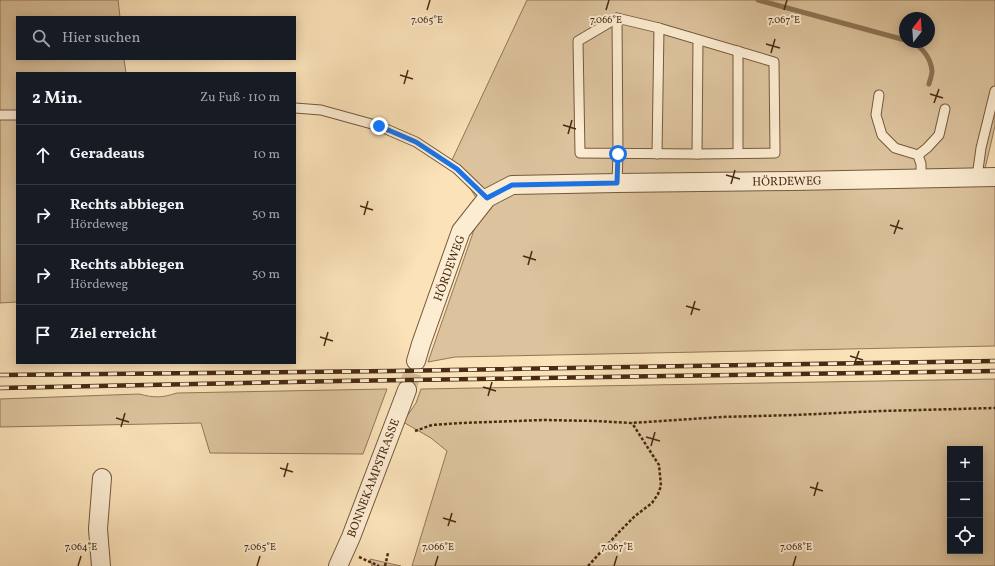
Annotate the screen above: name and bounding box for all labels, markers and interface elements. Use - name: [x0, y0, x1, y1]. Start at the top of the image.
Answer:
- north arrow: [899, 12, 935, 48]
- text: 7.065°E: [411, 13, 443, 27]
- text: 7.066°E: [590, 13, 622, 27]
- text: 7.067°E: [768, 13, 800, 27]
- search box: [16, 16, 296, 60]
- icon: search: [30, 27, 52, 49]
- text: Hier suchen: [62, 28, 140, 49]
- text: 2 Min.: [32, 87, 83, 110]
- text: Zu Fuß · 110 m: [200, 89, 280, 107]
- route end: [370, 117, 388, 135]
- icon: ahead: [32, 144, 54, 166]
- text: Geradeaus: [70, 144, 145, 165]
- route start: [609, 145, 627, 163]
- text: 10 m: [253, 146, 280, 164]
- street label: HÖRDEWEG: [752, 172, 822, 191]
- text: Rechts abbiegen: [70, 195, 185, 216]
- icon: right: [32, 204, 54, 226]
- text: 50 m: [252, 206, 280, 224]
- text: Hördeweg: [70, 216, 128, 234]
- street label: HÖRDEWEG: [430, 233, 469, 304]
- text: Rechts abbiegen: [70, 255, 185, 276]
- icon: right: [32, 264, 54, 286]
- text: 50 m: [252, 266, 280, 284]
- text: Hördeweg: [70, 276, 128, 294]
- icon: arrive: [32, 324, 54, 346]
- text: Ziel erreicht: [70, 324, 157, 345]
- street label: BONNEKAMPSTRASSE: [344, 417, 404, 540]
- map controls: [947, 446, 983, 554]
- button: +: [947, 446, 983, 482]
- button: −: [947, 482, 983, 518]
- button: locate: [947, 518, 983, 554]
- text: 7.064°E: [65, 540, 97, 554]
- text: 7.065°E: [244, 540, 276, 554]
- text: 7.066°E: [422, 540, 454, 554]
- text: 7.067°E: [601, 540, 633, 554]
- text: 7.068°E: [780, 540, 812, 554]

